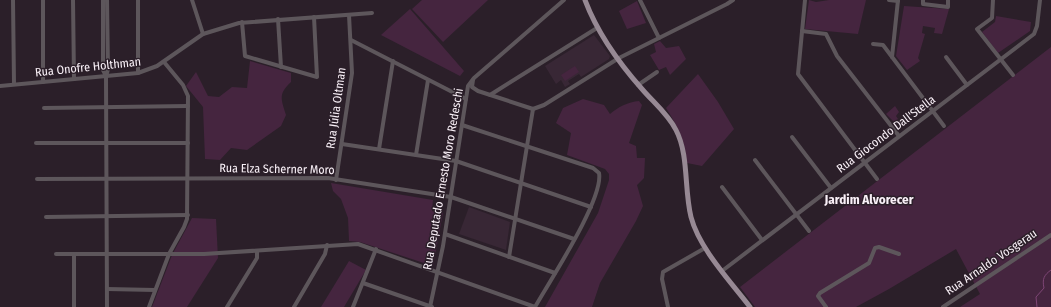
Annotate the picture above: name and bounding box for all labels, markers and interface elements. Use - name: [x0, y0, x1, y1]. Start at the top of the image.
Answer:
- street label: Rua Onofre Holthman: [34, 54, 142, 80]
- street label: Rua Júlia Oltman: [323, 66, 349, 150]
- street label: Rua Deputado Ernesto Moro Redeschi: [420, 87, 466, 271]
- street label: Rua Giocondo Dall'Stella: [834, 92, 938, 176]
- street label: Rua Elza Scherner Moro: [219, 161, 335, 177]
- district label: Jardim Alvorecer: [824, 192, 914, 207]
- street label: Rua Arnaldo Vosgerau: [943, 226, 1039, 298]

